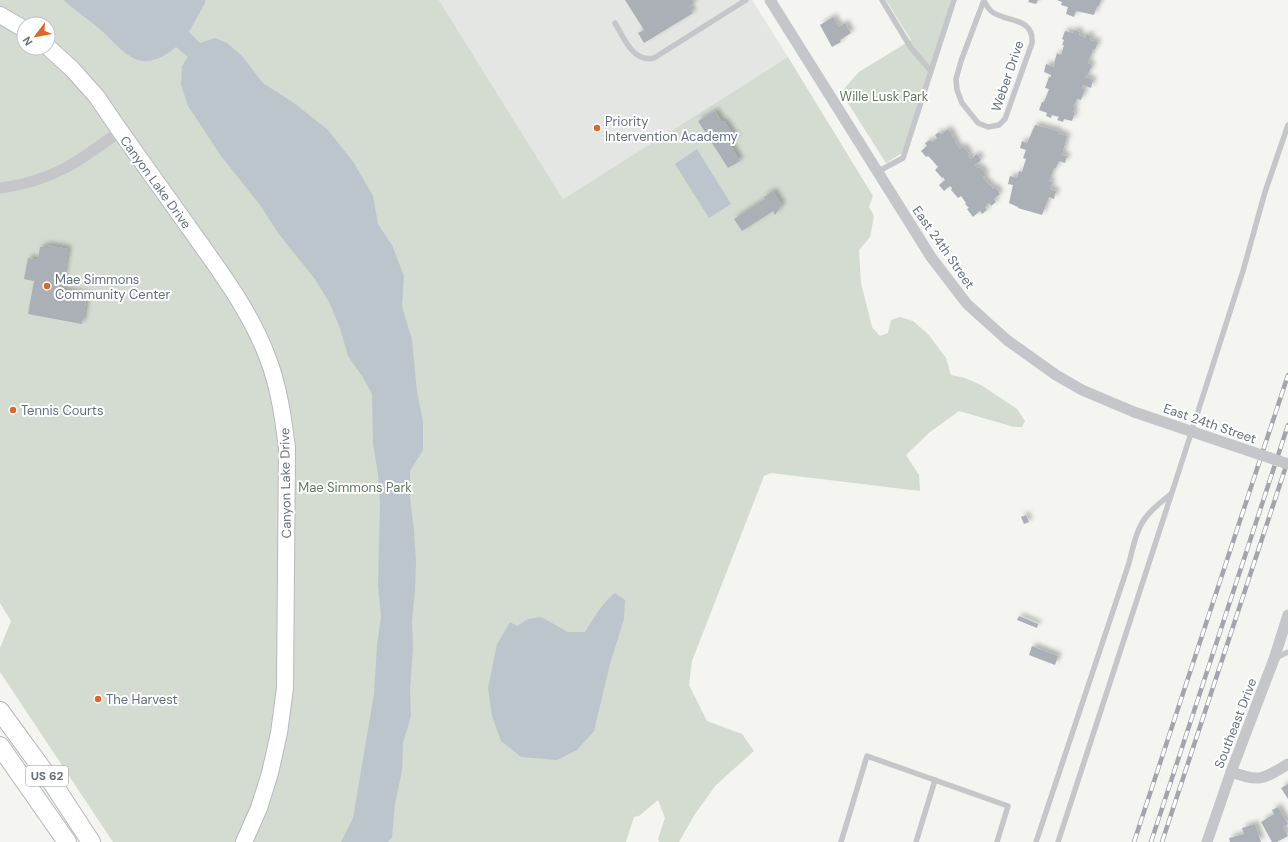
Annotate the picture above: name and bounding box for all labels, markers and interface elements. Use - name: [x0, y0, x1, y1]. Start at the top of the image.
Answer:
- north arrow: [16, 16, 56, 56]
- text: N: [19, 34, 36, 48]
- street label: Weber Drive: [987, 38, 1028, 114]
- park label: Wille Lusk Park: [840, 88, 929, 105]
- place label: Priority Intervention Academy: [605, 113, 738, 145]
- marker: Priority Intervention Academy: [592, 123, 602, 133]
- street label: Canyon Lake Drive: [116, 133, 195, 232]
- street label: East 24th Street: [909, 203, 978, 292]
- place label: Mae Simmons Community Center: [55, 271, 170, 303]
- marker: Mae Simmons Community Center: [42, 281, 52, 291]
- street label: East 24th Street: [1161, 400, 1259, 447]
- place label: Tennis Courts: [21, 402, 103, 419]
- marker: Tennis Courts: [8, 405, 18, 415]
- street label: Canyon Lake Drive: [276, 428, 295, 538]
- park label: Mae Simmons Park: [298, 479, 412, 496]
- street label: Southeast Drive: [1210, 676, 1260, 771]
- place label: The Harvest: [106, 691, 178, 708]
- marker: The Harvest: [93, 694, 103, 704]
- road number: US 62: [26, 766, 68, 786]

